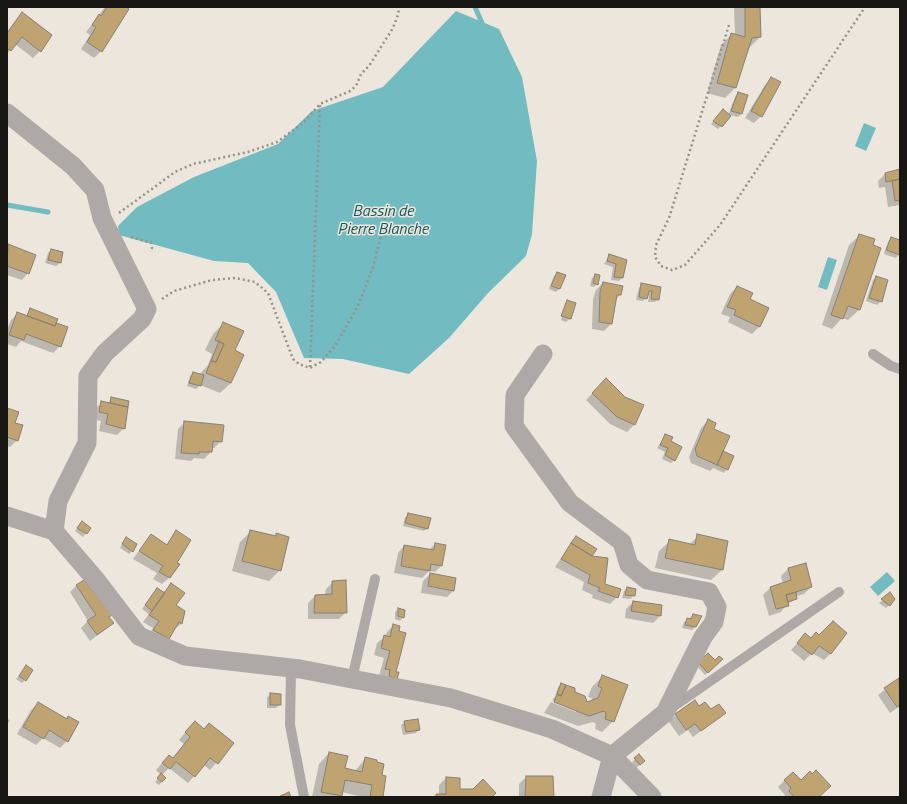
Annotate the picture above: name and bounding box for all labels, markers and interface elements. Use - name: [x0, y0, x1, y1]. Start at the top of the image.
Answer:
- water label: Bassin de Pierre Blanche: [338, 202, 428, 240]

